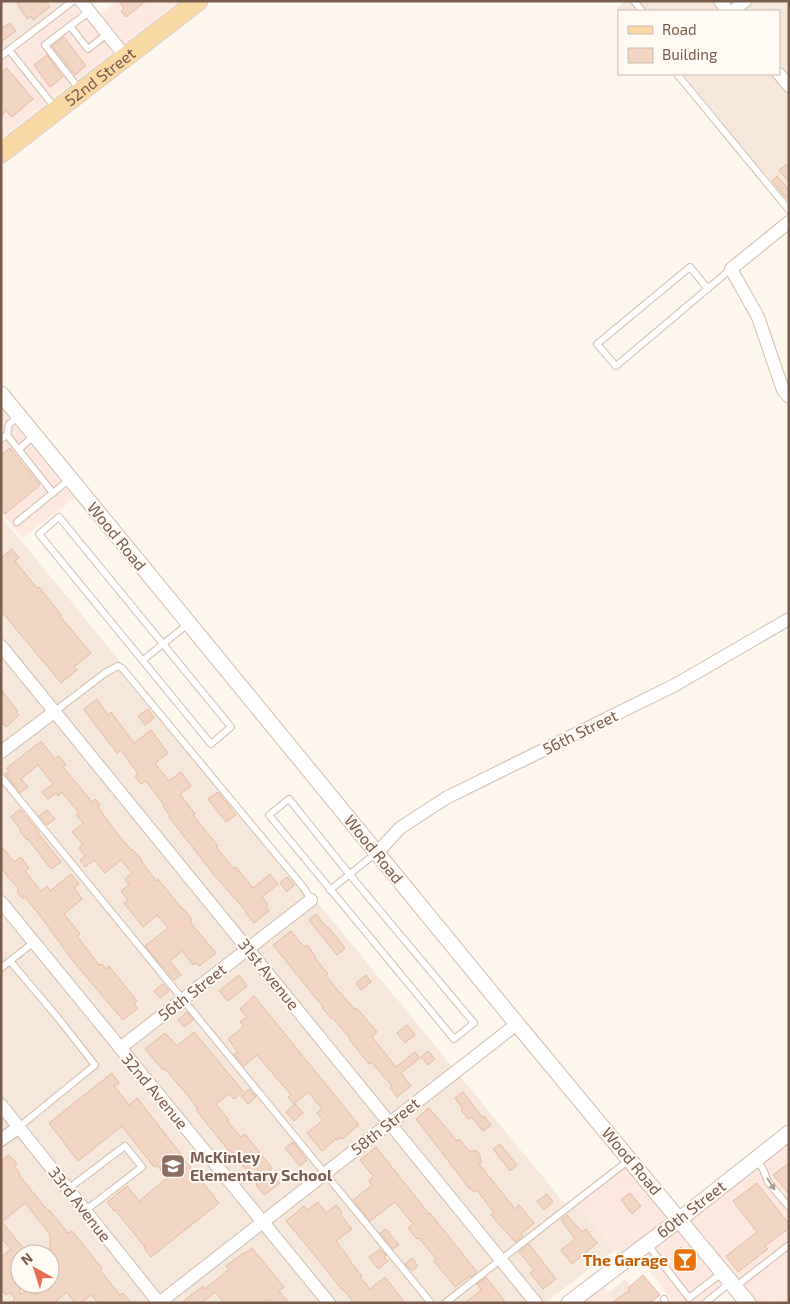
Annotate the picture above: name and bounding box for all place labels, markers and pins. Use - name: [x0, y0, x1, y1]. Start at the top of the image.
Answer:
- place label: McKinley Elementary School: [190, 1147, 333, 1185]
- school or university icon: McKinley Elementary School: [160, 1153, 186, 1179]
- bar icon: The Garage: [672, 1247, 698, 1273]
- place label: The Garage: [583, 1250, 668, 1269]

